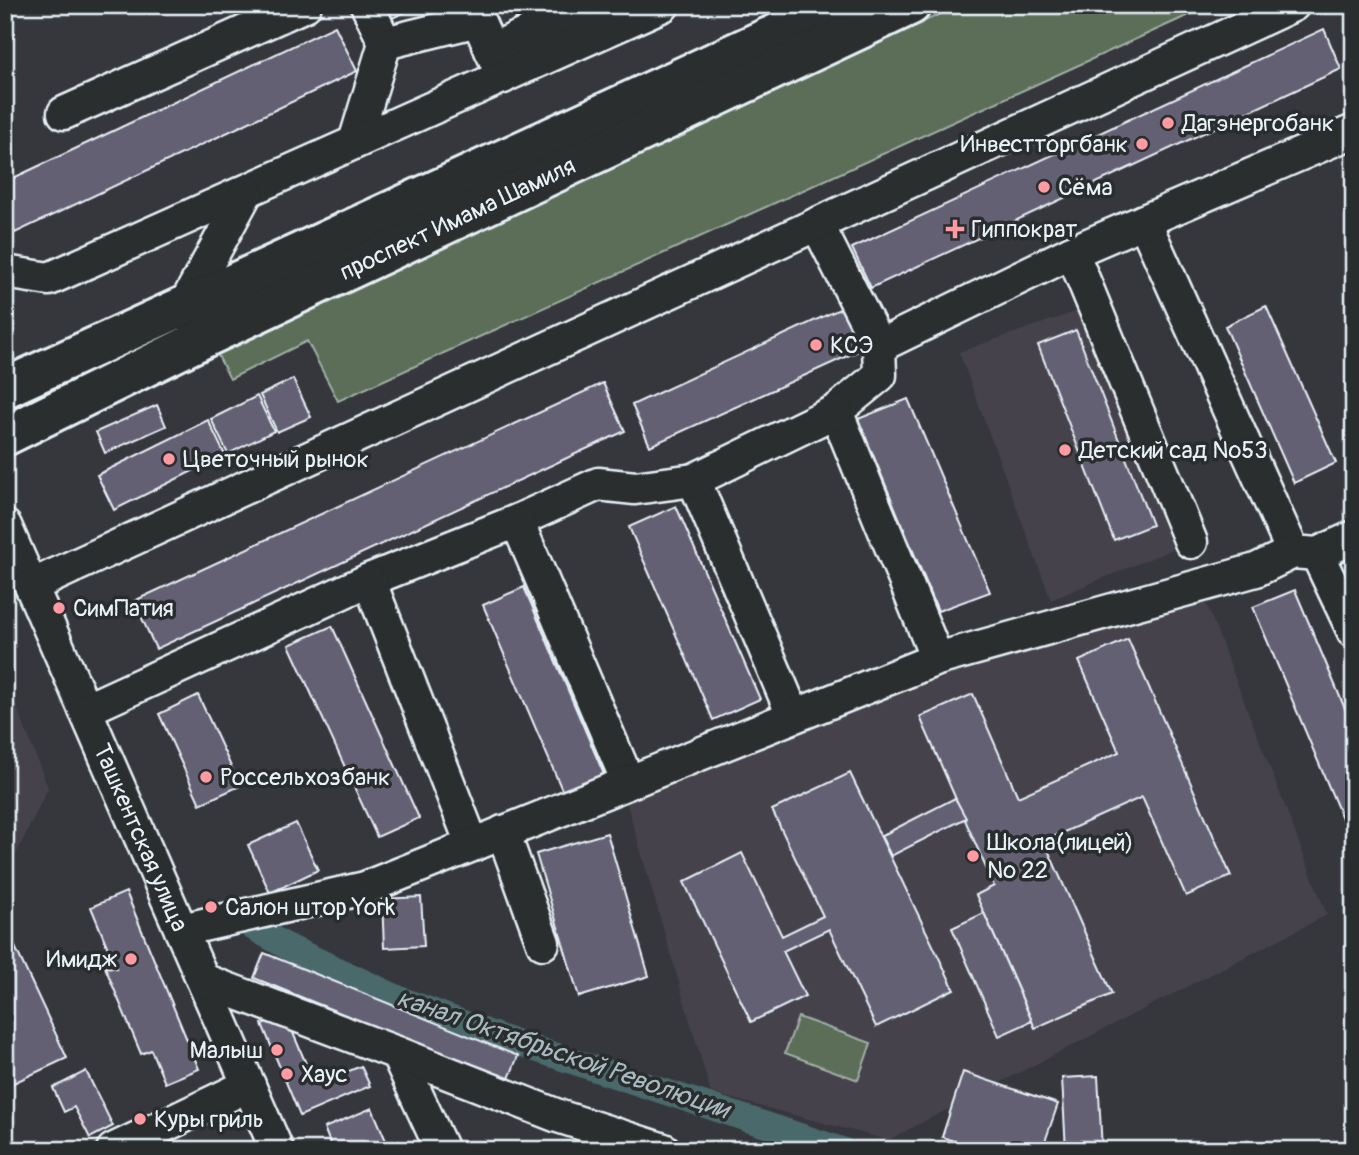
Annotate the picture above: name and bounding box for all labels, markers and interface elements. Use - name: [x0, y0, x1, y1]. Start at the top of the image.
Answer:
- place label: Дагэнергобанк: [1181, 109, 1334, 138]
- marker: Дагэнергобанк: [1160, 115, 1176, 131]
- place label: Инвестторгбанк: [961, 130, 1128, 159]
- marker: Инвестторгбанк: [1134, 136, 1150, 152]
- street label: проспект Имама Шамиля: [335, 151, 580, 287]
- place label: Сёма: [1058, 173, 1113, 202]
- marker: Сёма: [1036, 179, 1052, 195]
- place label: Гиппократ: [971, 215, 1077, 244]
- marker: Гиппократ: [945, 219, 965, 239]
- place label: КСЭ: [830, 331, 873, 360]
- marker: КСЭ: [808, 337, 824, 353]
- place label: Детский сад №53: [1078, 436, 1268, 465]
- marker: Детский сад №53: [1057, 442, 1073, 458]
- place label: Цветочный рынок: [183, 445, 369, 474]
- marker: Цветочный рынок: [161, 451, 177, 467]
- place label: СимПатия: [73, 594, 174, 623]
- marker: СимПатия: [51, 600, 67, 616]
- street label: Ташкентская улица: [87, 739, 194, 936]
- place label: Россельхозбанк: [220, 763, 390, 792]
- marker: Россельхозбанк: [198, 769, 214, 785]
- place label: Школа(лицей) № 22: [987, 828, 1133, 885]
- marker: Школа(лицей) № 22: [965, 848, 981, 864]
- place label: Салон штор York: [225, 893, 395, 922]
- marker: Салон штор York: [203, 899, 219, 915]
- place label: Имидж: [46, 945, 118, 974]
- marker: Имидж: [123, 951, 139, 967]
- water label: канал Октябрьской Революции: [393, 982, 736, 1127]
- place label: Малыш: [190, 1036, 263, 1065]
- marker: Малыш: [269, 1042, 285, 1058]
- place label: Хаус: [301, 1060, 348, 1089]
- marker: Хаус: [279, 1066, 295, 1082]
- place label: Куры гриль: [154, 1105, 264, 1134]
- marker: Куры гриль: [132, 1111, 148, 1127]

